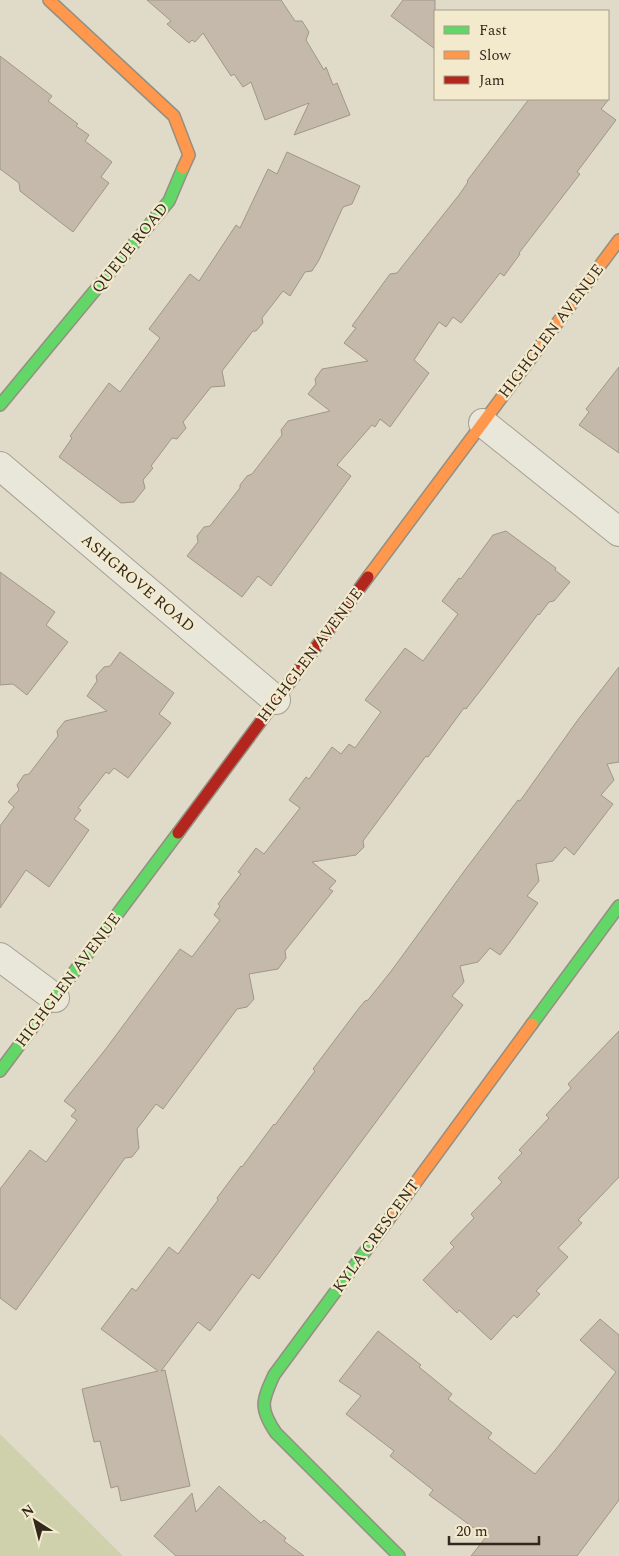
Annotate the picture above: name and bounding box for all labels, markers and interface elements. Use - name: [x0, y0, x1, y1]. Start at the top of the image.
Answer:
- legend: [434, 10, 609, 100]
- text: Fast: [479, 19, 507, 42]
- text: Slow: [479, 44, 511, 67]
- text: Jam: [479, 69, 505, 92]
- street label: QUEUE ROAD: [86, 197, 174, 299]
- street label: HIGHGLEN AVENUE: [492, 259, 610, 403]
- street label: ASHGROVE ROAD: [76, 528, 200, 638]
- street label: HIGHGLEN AVENUE: [251, 583, 369, 727]
- street label: HIGHGLEN AVENUE: [9, 908, 127, 1052]
- street label: KYLA CRESCENT: [327, 1174, 425, 1298]
- north arrow: [10, 1496, 60, 1546]
- text: N: [17, 1499, 38, 1523]
- scale bar: [449, 1514, 539, 1546]
- text: 20 m: [456, 1520, 488, 1543]

